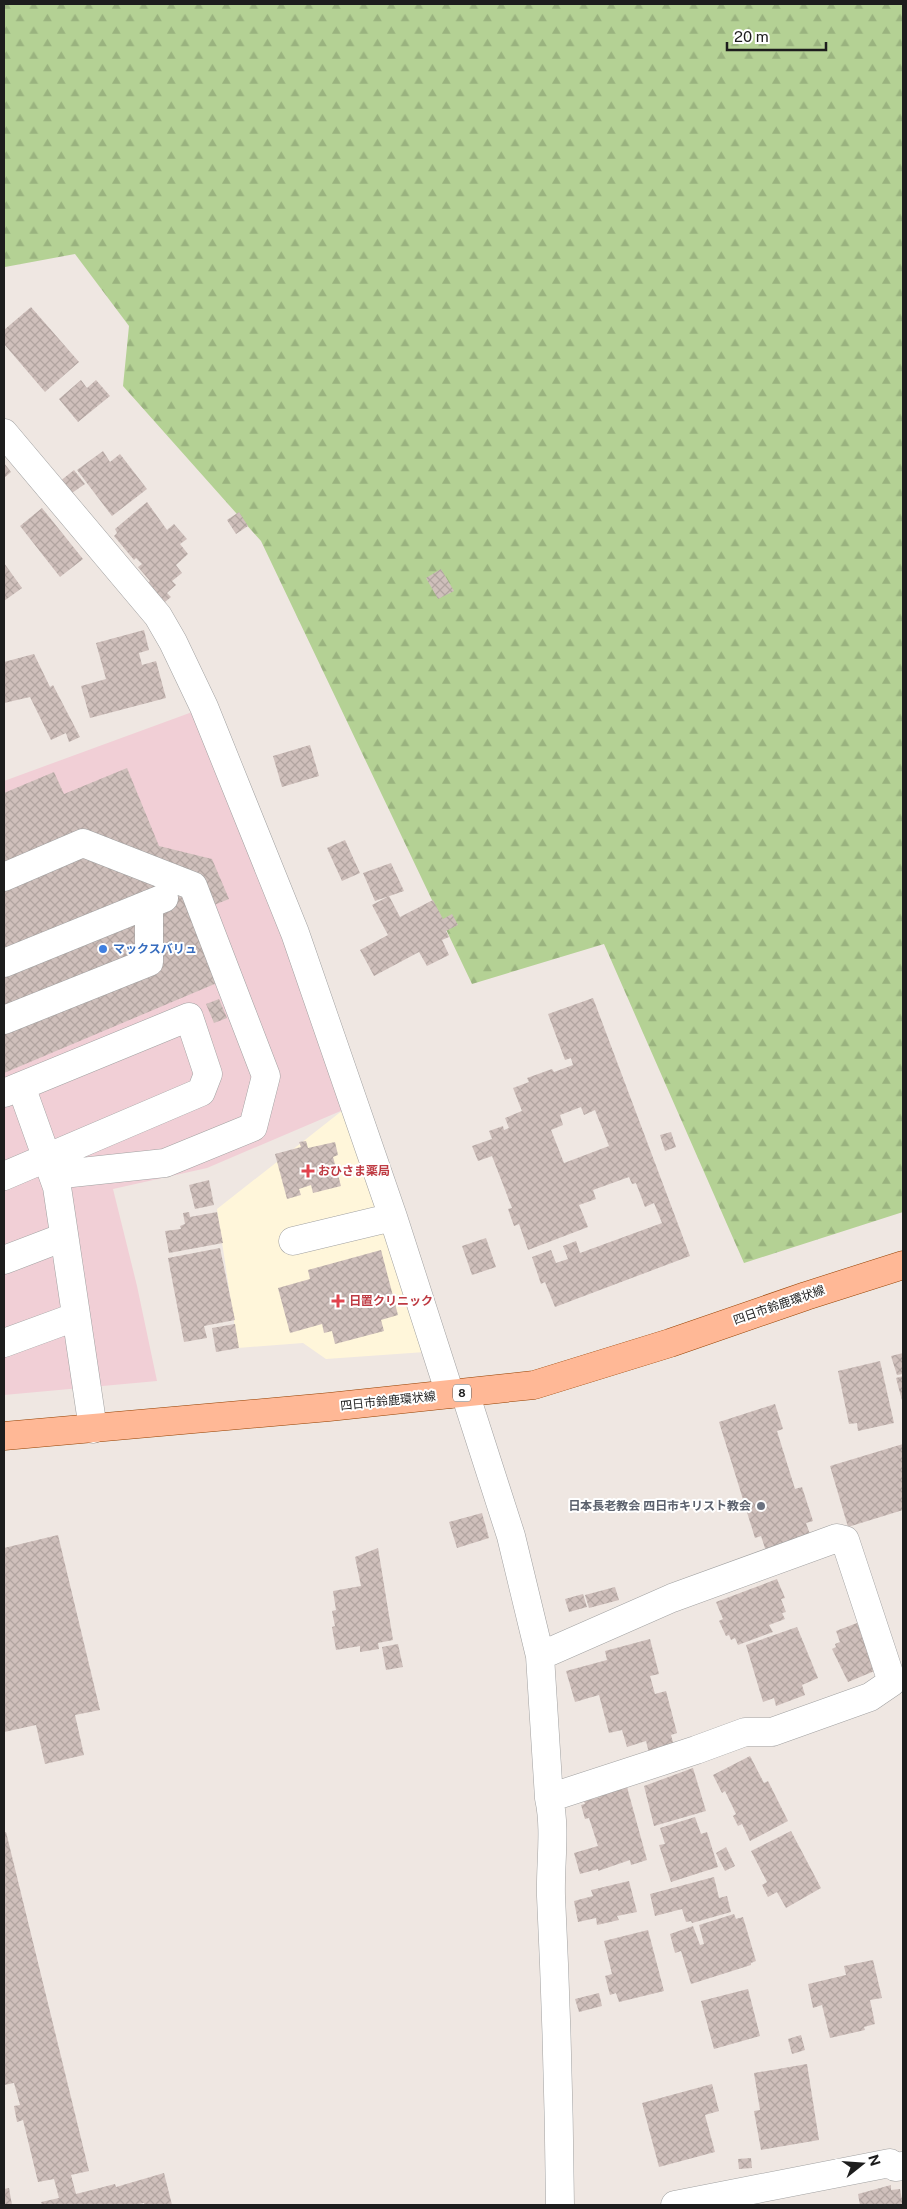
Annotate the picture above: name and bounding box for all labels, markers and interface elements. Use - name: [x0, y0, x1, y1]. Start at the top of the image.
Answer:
- scale bar: [727, 20, 826, 52]
- text: 20 m: [734, 28, 769, 45]
- place label: マックスバリュ: [113, 942, 197, 956]
- marker: マックスバリュ: [97, 943, 109, 955]
- place label: おひさま薬局: [318, 1164, 390, 1178]
- marker: おひさま薬局: [302, 1165, 314, 1177]
- street label: 四日市鈴鹿環状線: [731, 1283, 827, 1327]
- marker: 日置クリニック: [331, 1294, 345, 1308]
- place label: 日置クリニック: [349, 1294, 433, 1308]
- road number: 8: [453, 1385, 471, 1402]
- street label: 四日市鈴鹿環状線: [340, 1389, 436, 1413]
- place label: 日本長老教会 四日市キリスト教会: [568, 1499, 751, 1513]
- marker: 日本長老教会 四日市キリスト教会: [755, 1500, 767, 1512]
- north arrow: [837, 2139, 887, 2189]
- text: N: [865, 2153, 884, 2168]

